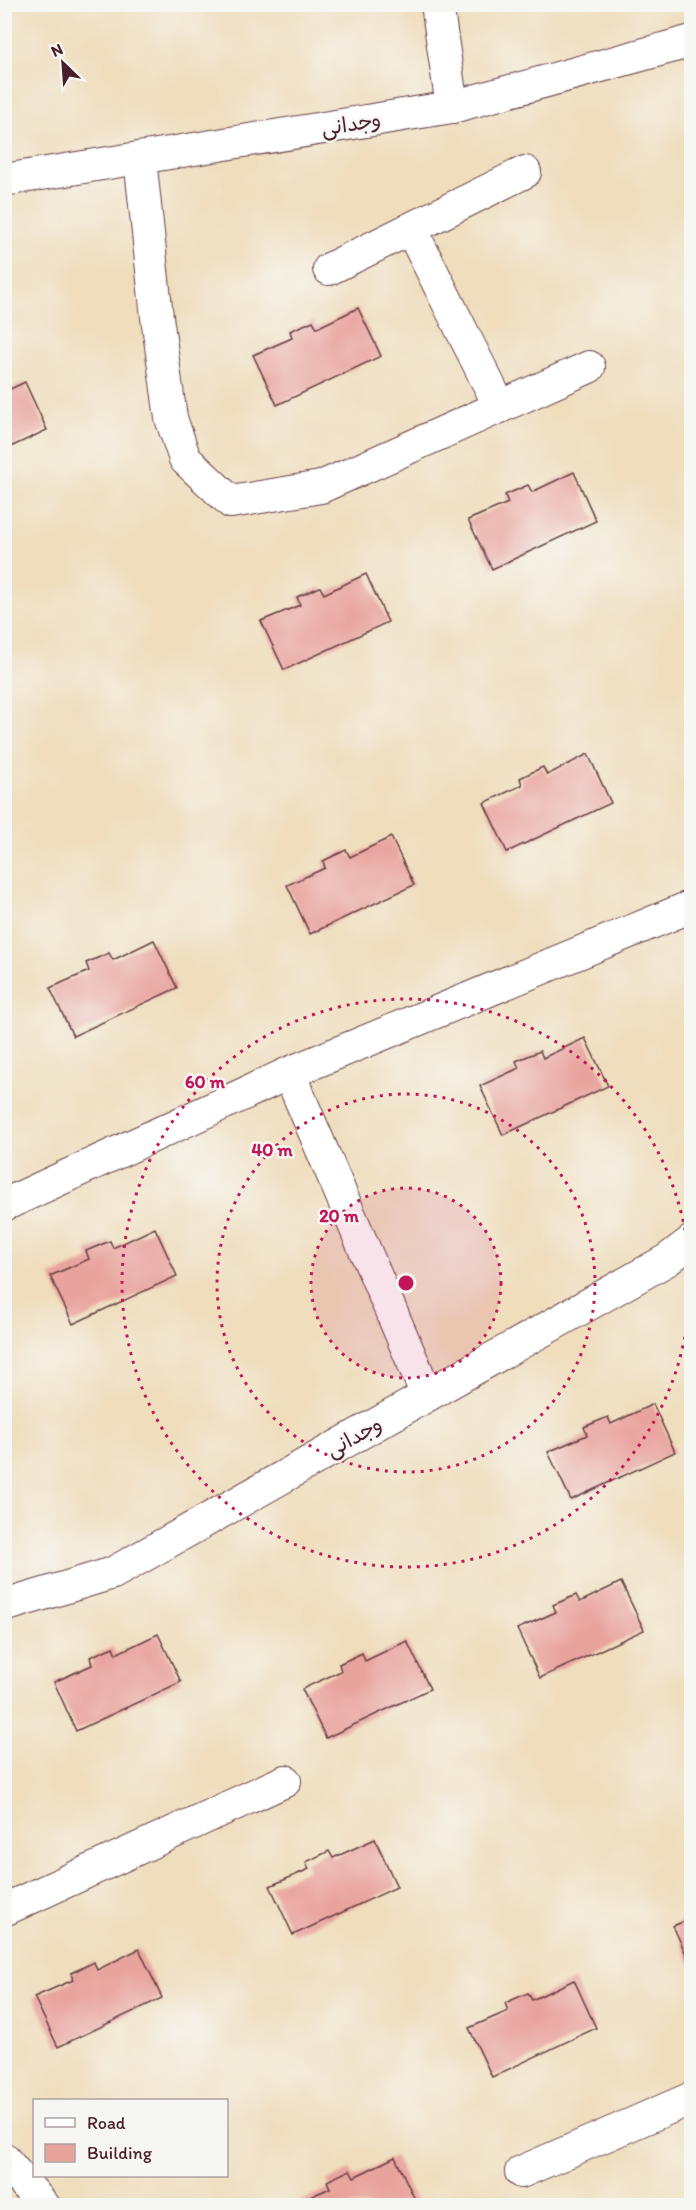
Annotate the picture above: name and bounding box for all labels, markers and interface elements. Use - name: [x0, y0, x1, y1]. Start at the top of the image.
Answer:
- north arrow: [33, 33, 93, 93]
- text: N: [48, 39, 66, 61]
- street label: وجدانی: [319, 106, 383, 143]
- text: 60 m: [185, 1071, 226, 1093]
- text: 40 m: [251, 1139, 293, 1161]
- text: 20 m: [319, 1205, 360, 1227]
- centre of rings: [396, 1273, 416, 1293]
- street label: وجدانی: [321, 1411, 387, 1464]
- legend: [33, 2099, 228, 2177]
- text: Road: [87, 2112, 126, 2134]
- text: Building: [87, 2142, 153, 2164]

